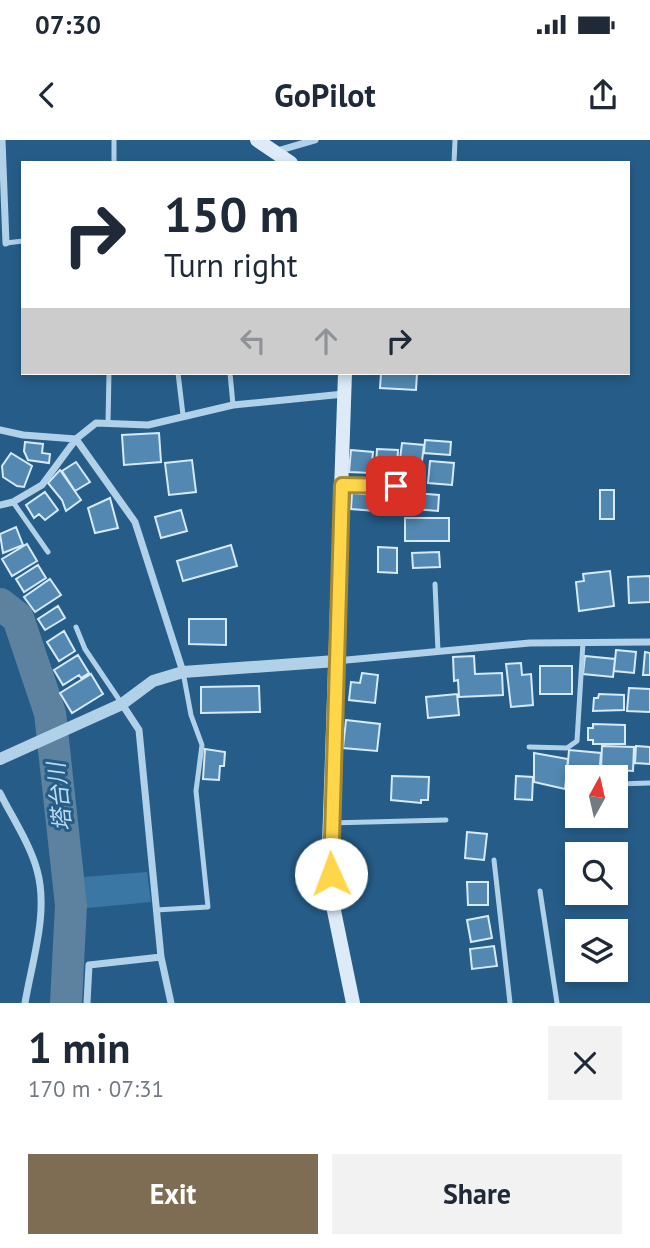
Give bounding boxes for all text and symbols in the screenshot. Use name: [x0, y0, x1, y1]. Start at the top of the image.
text: 07:30: [35, 8, 101, 41]
text: GoPilot: [274, 74, 376, 116]
icon: back: [28, 76, 66, 114]
icon: share: [584, 76, 622, 114]
text: 150 m: [164, 182, 299, 246]
icon: right: [49, 189, 140, 280]
text: Turn right: [164, 244, 298, 286]
icon: left: [234, 322, 272, 360]
icon: ahead: [307, 322, 345, 360]
icon: right: [380, 322, 418, 360]
pin: [366, 456, 426, 516]
icon: arrive: [377, 467, 415, 505]
water label: 塔台川: [41, 758, 77, 833]
north arrow: [565, 765, 628, 828]
map controls: [565, 765, 628, 982]
position arrow: [294, 837, 368, 911]
button: search: [565, 842, 628, 905]
button: layers: [565, 919, 628, 982]
text: 1 min: [28, 1020, 130, 1075]
button: close: [548, 1026, 622, 1100]
text: 170 m · 07:31: [28, 1074, 164, 1103]
button: Exit: [28, 1154, 318, 1234]
button: Share: [332, 1154, 622, 1234]

